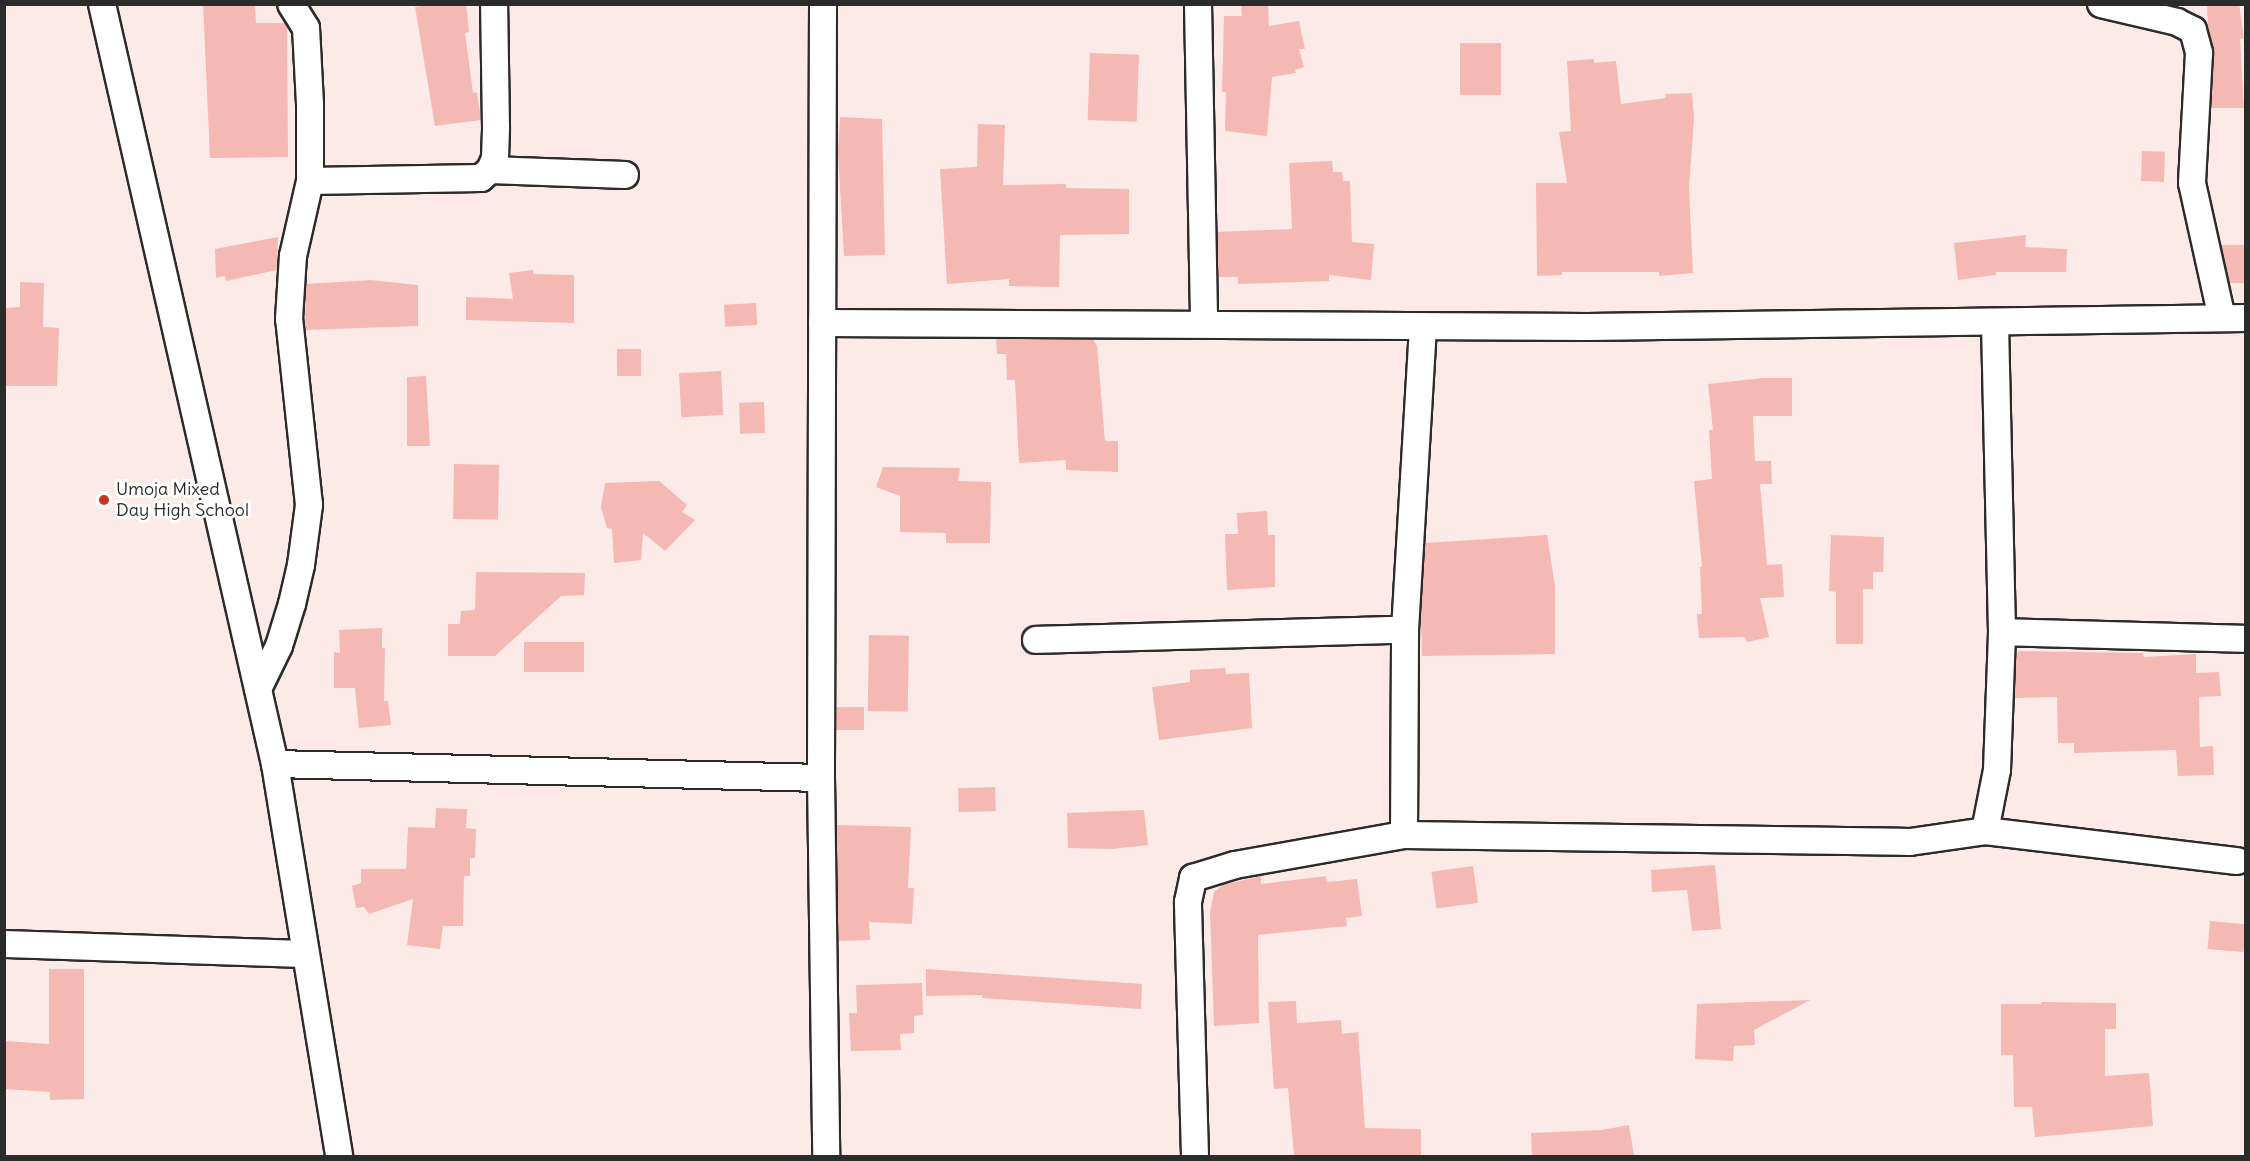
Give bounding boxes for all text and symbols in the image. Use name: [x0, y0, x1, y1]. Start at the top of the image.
place label: Umoja Mixed Day High School: [116, 479, 249, 522]
marker: Umoja Mixed Day High School: [97, 493, 111, 507]

